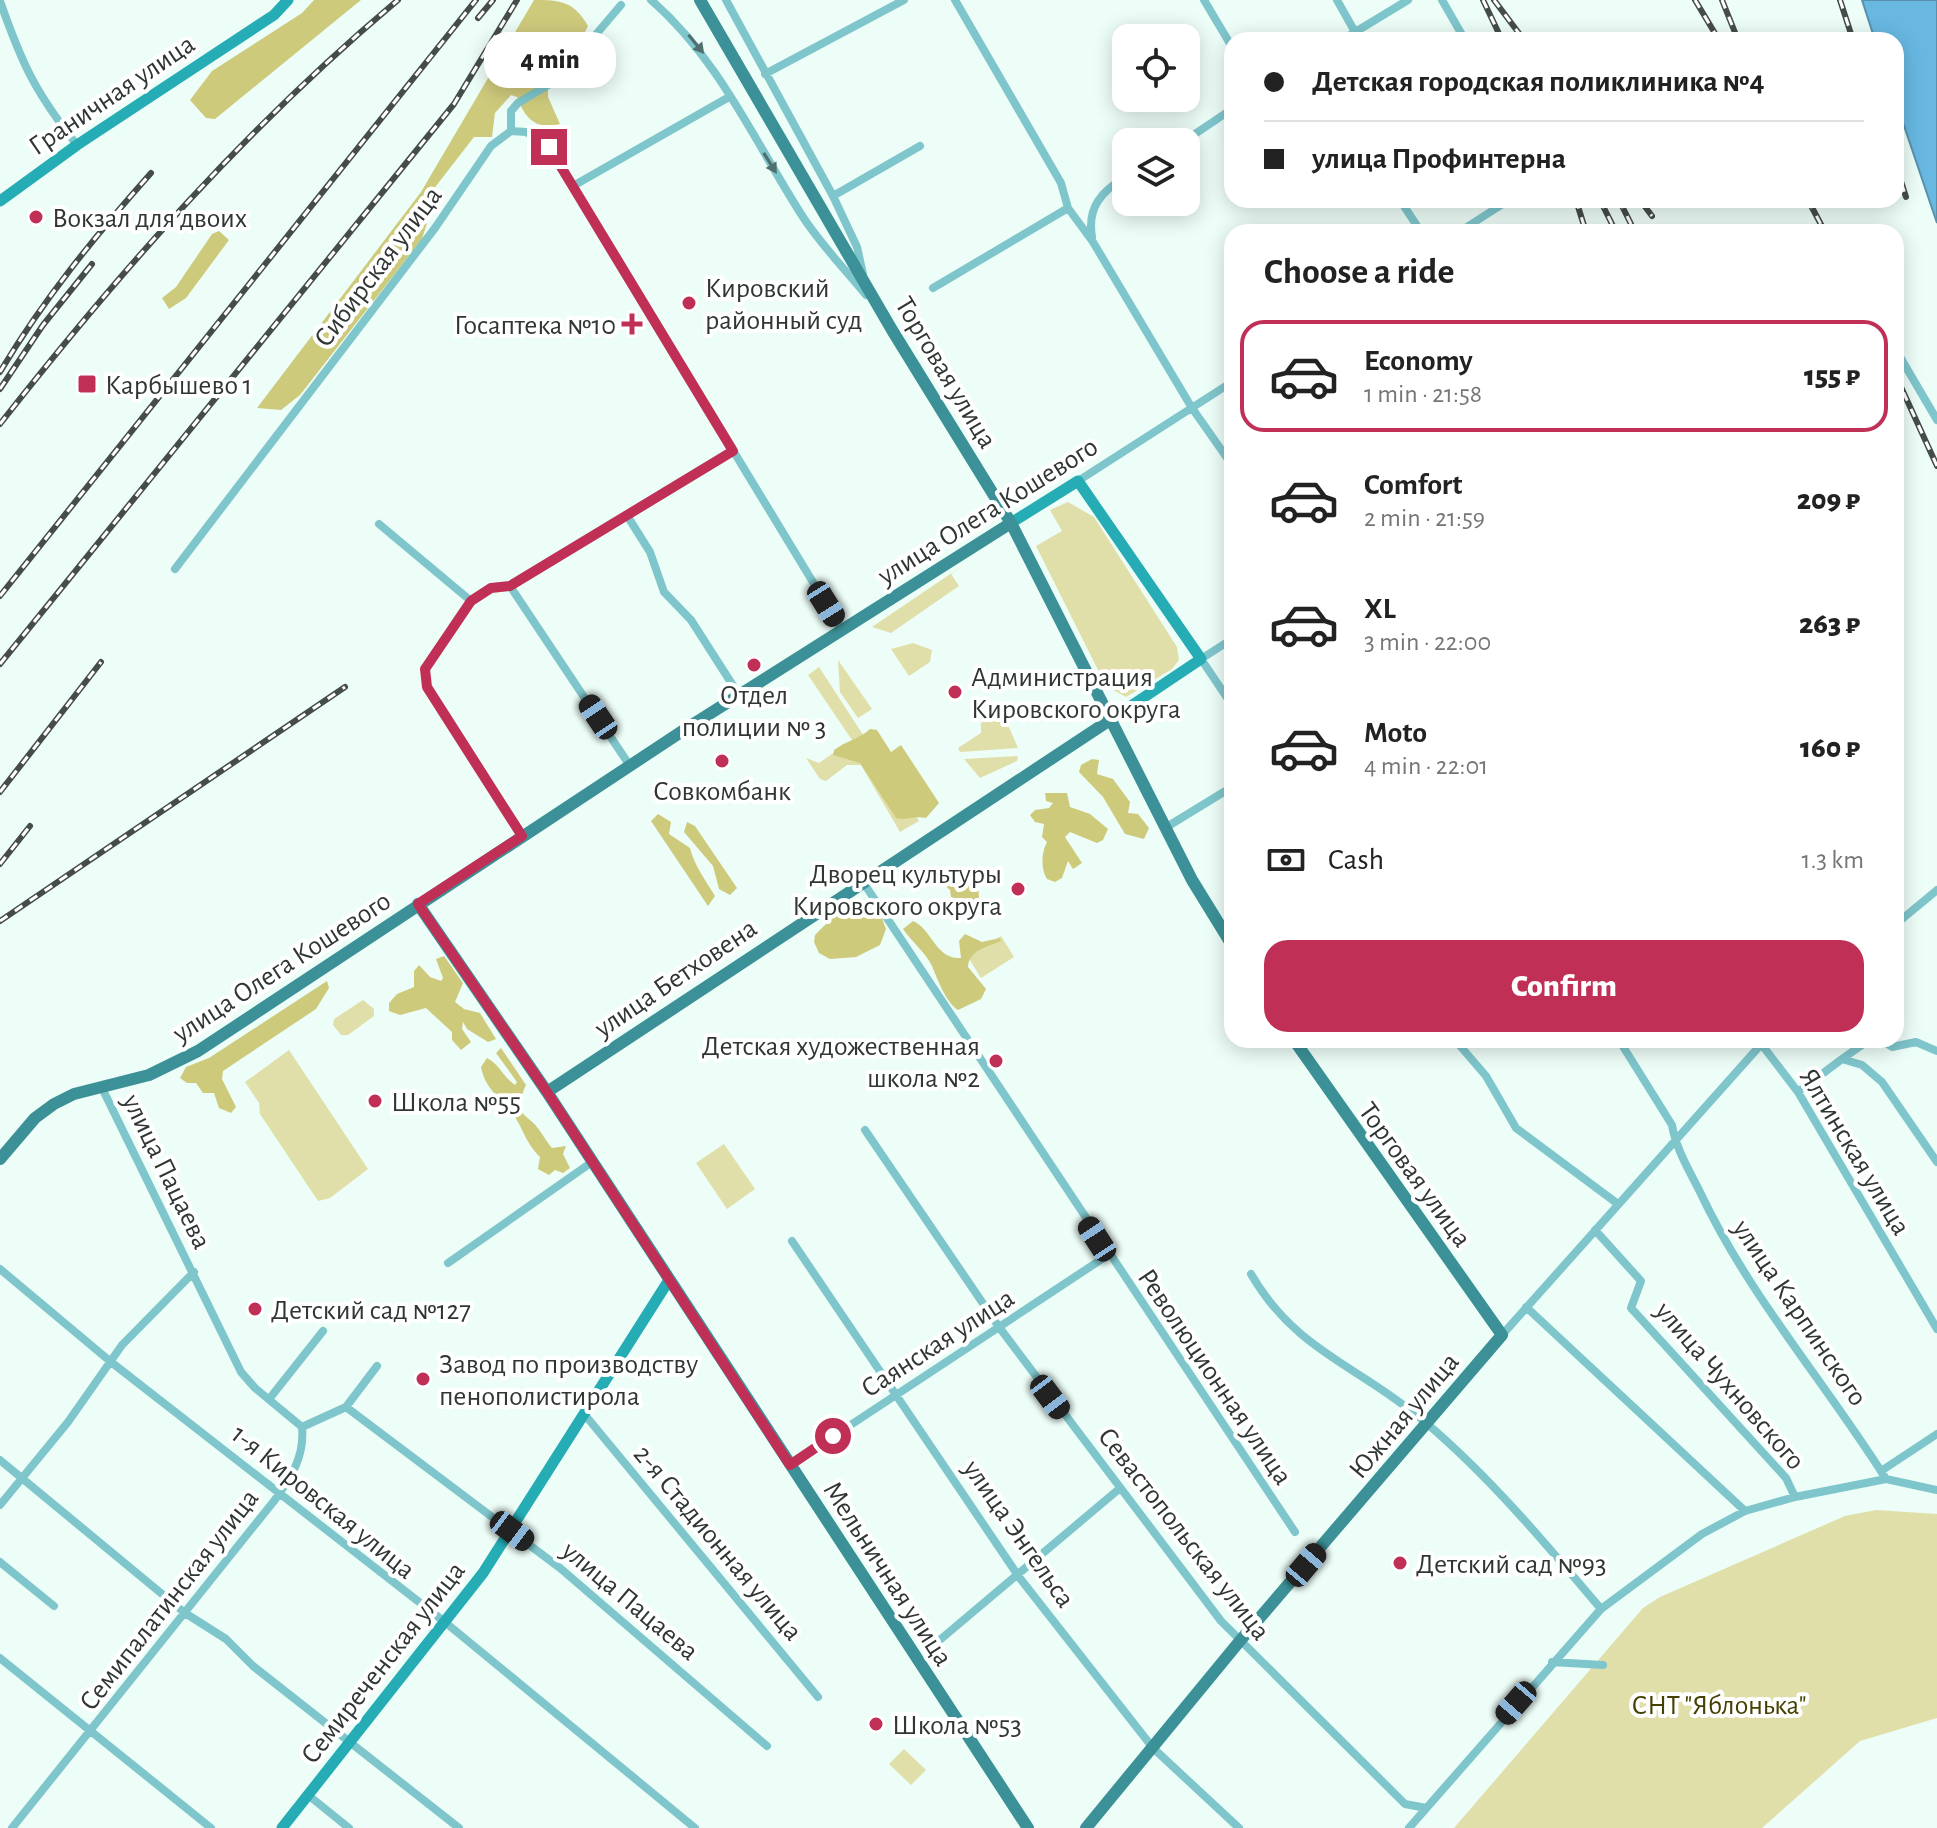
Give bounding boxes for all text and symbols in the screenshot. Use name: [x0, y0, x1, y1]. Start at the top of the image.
map controls: [1112, 24, 1200, 216]
button: locate: [1112, 24, 1200, 112]
street label: Граничная улица: [24, 30, 200, 161]
callout: 4 min: [483, 31, 615, 87]
one-way arrow: [687, 34, 704, 54]
text: 4 min: [520, 47, 580, 73]
text: Детская городская поликлиника №4: [1312, 67, 1765, 97]
button: layers: [1112, 128, 1200, 216]
route end: [531, 129, 567, 165]
text: улица Профинтерна: [1312, 144, 1566, 174]
one-way arrow: [763, 152, 777, 174]
street label: Сибирская улица: [309, 182, 448, 353]
place label: Вокзал для двоих: [52, 205, 247, 233]
marker: Вокзал для двоих: [27, 208, 45, 226]
text: Choose a ride: [1264, 254, 1454, 290]
place label: Кировский районный суд: [705, 275, 863, 335]
street label: Торговая улица: [889, 293, 1001, 454]
marker: Кировский районный суд: [680, 294, 698, 312]
place label: Госаптека №10: [454, 312, 616, 340]
marker: Госаптека №10: [623, 315, 641, 333]
icon: car: [1268, 340, 1340, 412]
text: Economy: [1364, 346, 1473, 376]
text: 155 ₽: [1804, 361, 1860, 391]
place label: Карбышево 1: [105, 372, 252, 400]
marker: Карбышево 1: [76, 373, 98, 395]
text: 1 min · 21:58: [1364, 381, 1482, 407]
street label: улица Олега Кошевого: [872, 433, 1103, 591]
icon: car: [1268, 464, 1340, 536]
text: Comfort: [1364, 470, 1463, 500]
text: 209 ₽: [1797, 485, 1860, 515]
text: 2 min · 21:59: [1364, 505, 1485, 531]
car: [803, 577, 849, 631]
icon: car: [1268, 588, 1340, 660]
text: XL: [1364, 594, 1396, 624]
text: 263 ₽: [1799, 609, 1860, 639]
text: 3 min · 22:00: [1364, 629, 1491, 655]
marker: Отдел полиции № 3: [745, 656, 763, 674]
place label: Администрация Кировского округа: [971, 664, 1181, 724]
place label: Отдел полиции № 3: [682, 682, 826, 742]
marker: Администрация Кировского округа: [946, 683, 964, 701]
car: [575, 690, 621, 744]
icon: car: [1268, 712, 1340, 784]
text: Moto: [1364, 718, 1427, 748]
text: 160 ₽: [1800, 733, 1860, 763]
marker: Совкомбанк: [713, 752, 731, 770]
text: 4 min · 22:01: [1364, 753, 1488, 779]
place label: Совкомбанк: [653, 778, 791, 806]
icon: cash: [1264, 838, 1308, 882]
text: Cash: [1328, 845, 1384, 875]
text: 1.3 km: [1801, 847, 1864, 873]
place label: Дворец культуры Кировского округа: [792, 861, 1002, 921]
marker: Дворец культуры Кировского округа: [1009, 880, 1027, 898]
street label: улица Олега Кошевого: [167, 887, 396, 1049]
street label: улица Бетховена: [589, 914, 762, 1044]
button: Confirm: [1264, 940, 1864, 1032]
place label: Детская художественная школа №2: [702, 1033, 980, 1093]
marker: Детская художественная школа №2: [987, 1052, 1005, 1070]
street label: Ялтинская улица: [1794, 1064, 1915, 1240]
street label: улица Пацаева: [116, 1089, 216, 1254]
place label: Школа №55: [391, 1089, 521, 1117]
marker: Школа №55: [366, 1092, 384, 1110]
street label: Торговая улица: [1353, 1098, 1476, 1253]
car: [1074, 1212, 1120, 1266]
street label: улица Карпинского: [1726, 1214, 1872, 1411]
street label: Революционная улица: [1132, 1264, 1297, 1490]
street label: Саянская улица: [857, 1284, 1020, 1403]
street label: улица Чухновского: [1649, 1296, 1810, 1475]
place label: Детский сад №127: [271, 1297, 471, 1325]
marker: Детский сад №127: [246, 1300, 264, 1318]
street label: Южная улица: [1344, 1348, 1465, 1484]
place label: Завод по производству пенополистирола: [439, 1351, 698, 1411]
marker: Завод по производству пенополистирола: [414, 1370, 432, 1388]
car: [1026, 1371, 1074, 1423]
route start: [815, 1418, 851, 1454]
street label: 1-я Кировская улица: [226, 1420, 420, 1585]
street label: Севастопольская улица: [1092, 1423, 1275, 1646]
street label: 2-я Стадионная улица: [628, 1440, 807, 1646]
street label: улица Энгельса: [957, 1455, 1079, 1613]
street label: Мельничная улица: [817, 1477, 957, 1672]
street label: Семипалатинская улица: [75, 1484, 265, 1716]
car: [486, 1507, 538, 1555]
street label: улица Пацаева: [555, 1536, 703, 1666]
car: [1281, 1539, 1331, 1591]
place label: Детский сад №93: [1416, 1551, 1607, 1579]
marker: Детский сад №93: [1391, 1554, 1409, 1572]
street label: Семиреченская улица: [296, 1557, 471, 1770]
car: [1491, 1677, 1541, 1729]
park label: СНТ "Яблонька": [1631, 1692, 1807, 1720]
place label: Школа №53: [892, 1712, 1022, 1740]
marker: Школа №53: [867, 1715, 885, 1733]

